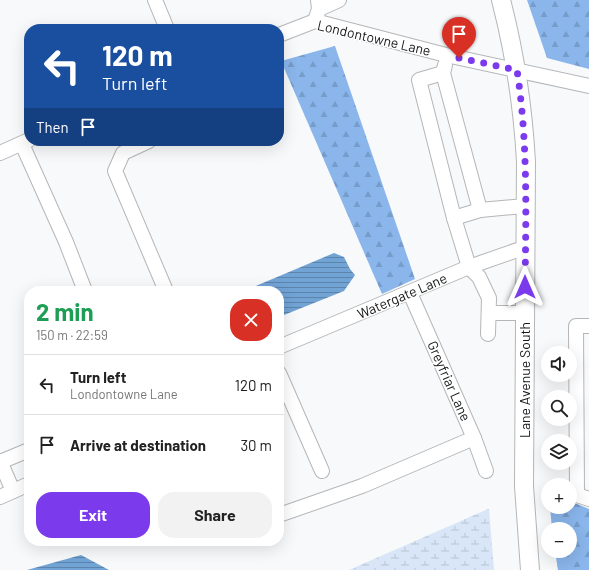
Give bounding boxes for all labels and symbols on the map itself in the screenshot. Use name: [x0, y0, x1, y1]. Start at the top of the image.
street label: Londontowne Lane: [316, 16, 432, 59]
pin: [442, 17, 476, 58]
position arrow: [504, 266, 546, 308]
street label: Watergate Lane: [354, 269, 449, 322]
street label: Lane Avenue South: [516, 322, 533, 438]
street label: Greyfriar Lane: [424, 338, 475, 424]

